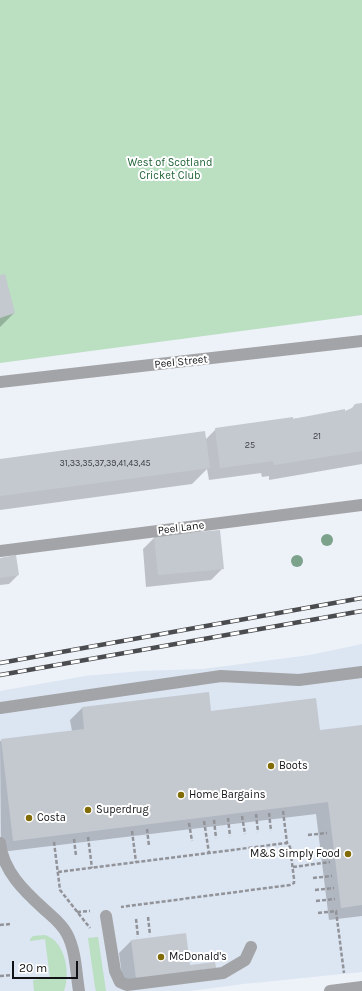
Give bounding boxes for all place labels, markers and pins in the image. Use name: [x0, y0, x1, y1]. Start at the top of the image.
place label: Boots: [279, 759, 308, 773]
marker: Boots: [266, 761, 276, 771]
place label: Home Bargains: [189, 788, 266, 802]
marker: Home Bargains: [176, 790, 186, 800]
place label: Superdrug: [96, 803, 149, 817]
marker: Superdrug: [83, 805, 93, 815]
place label: Costa: [37, 811, 66, 825]
marker: Costa: [24, 813, 34, 823]
place label: M&S Simply Food: [250, 847, 340, 861]
marker: M&S Simply Food: [343, 849, 353, 859]
place label: McDonald's: [169, 950, 227, 964]
marker: McDonald's: [156, 952, 166, 962]

